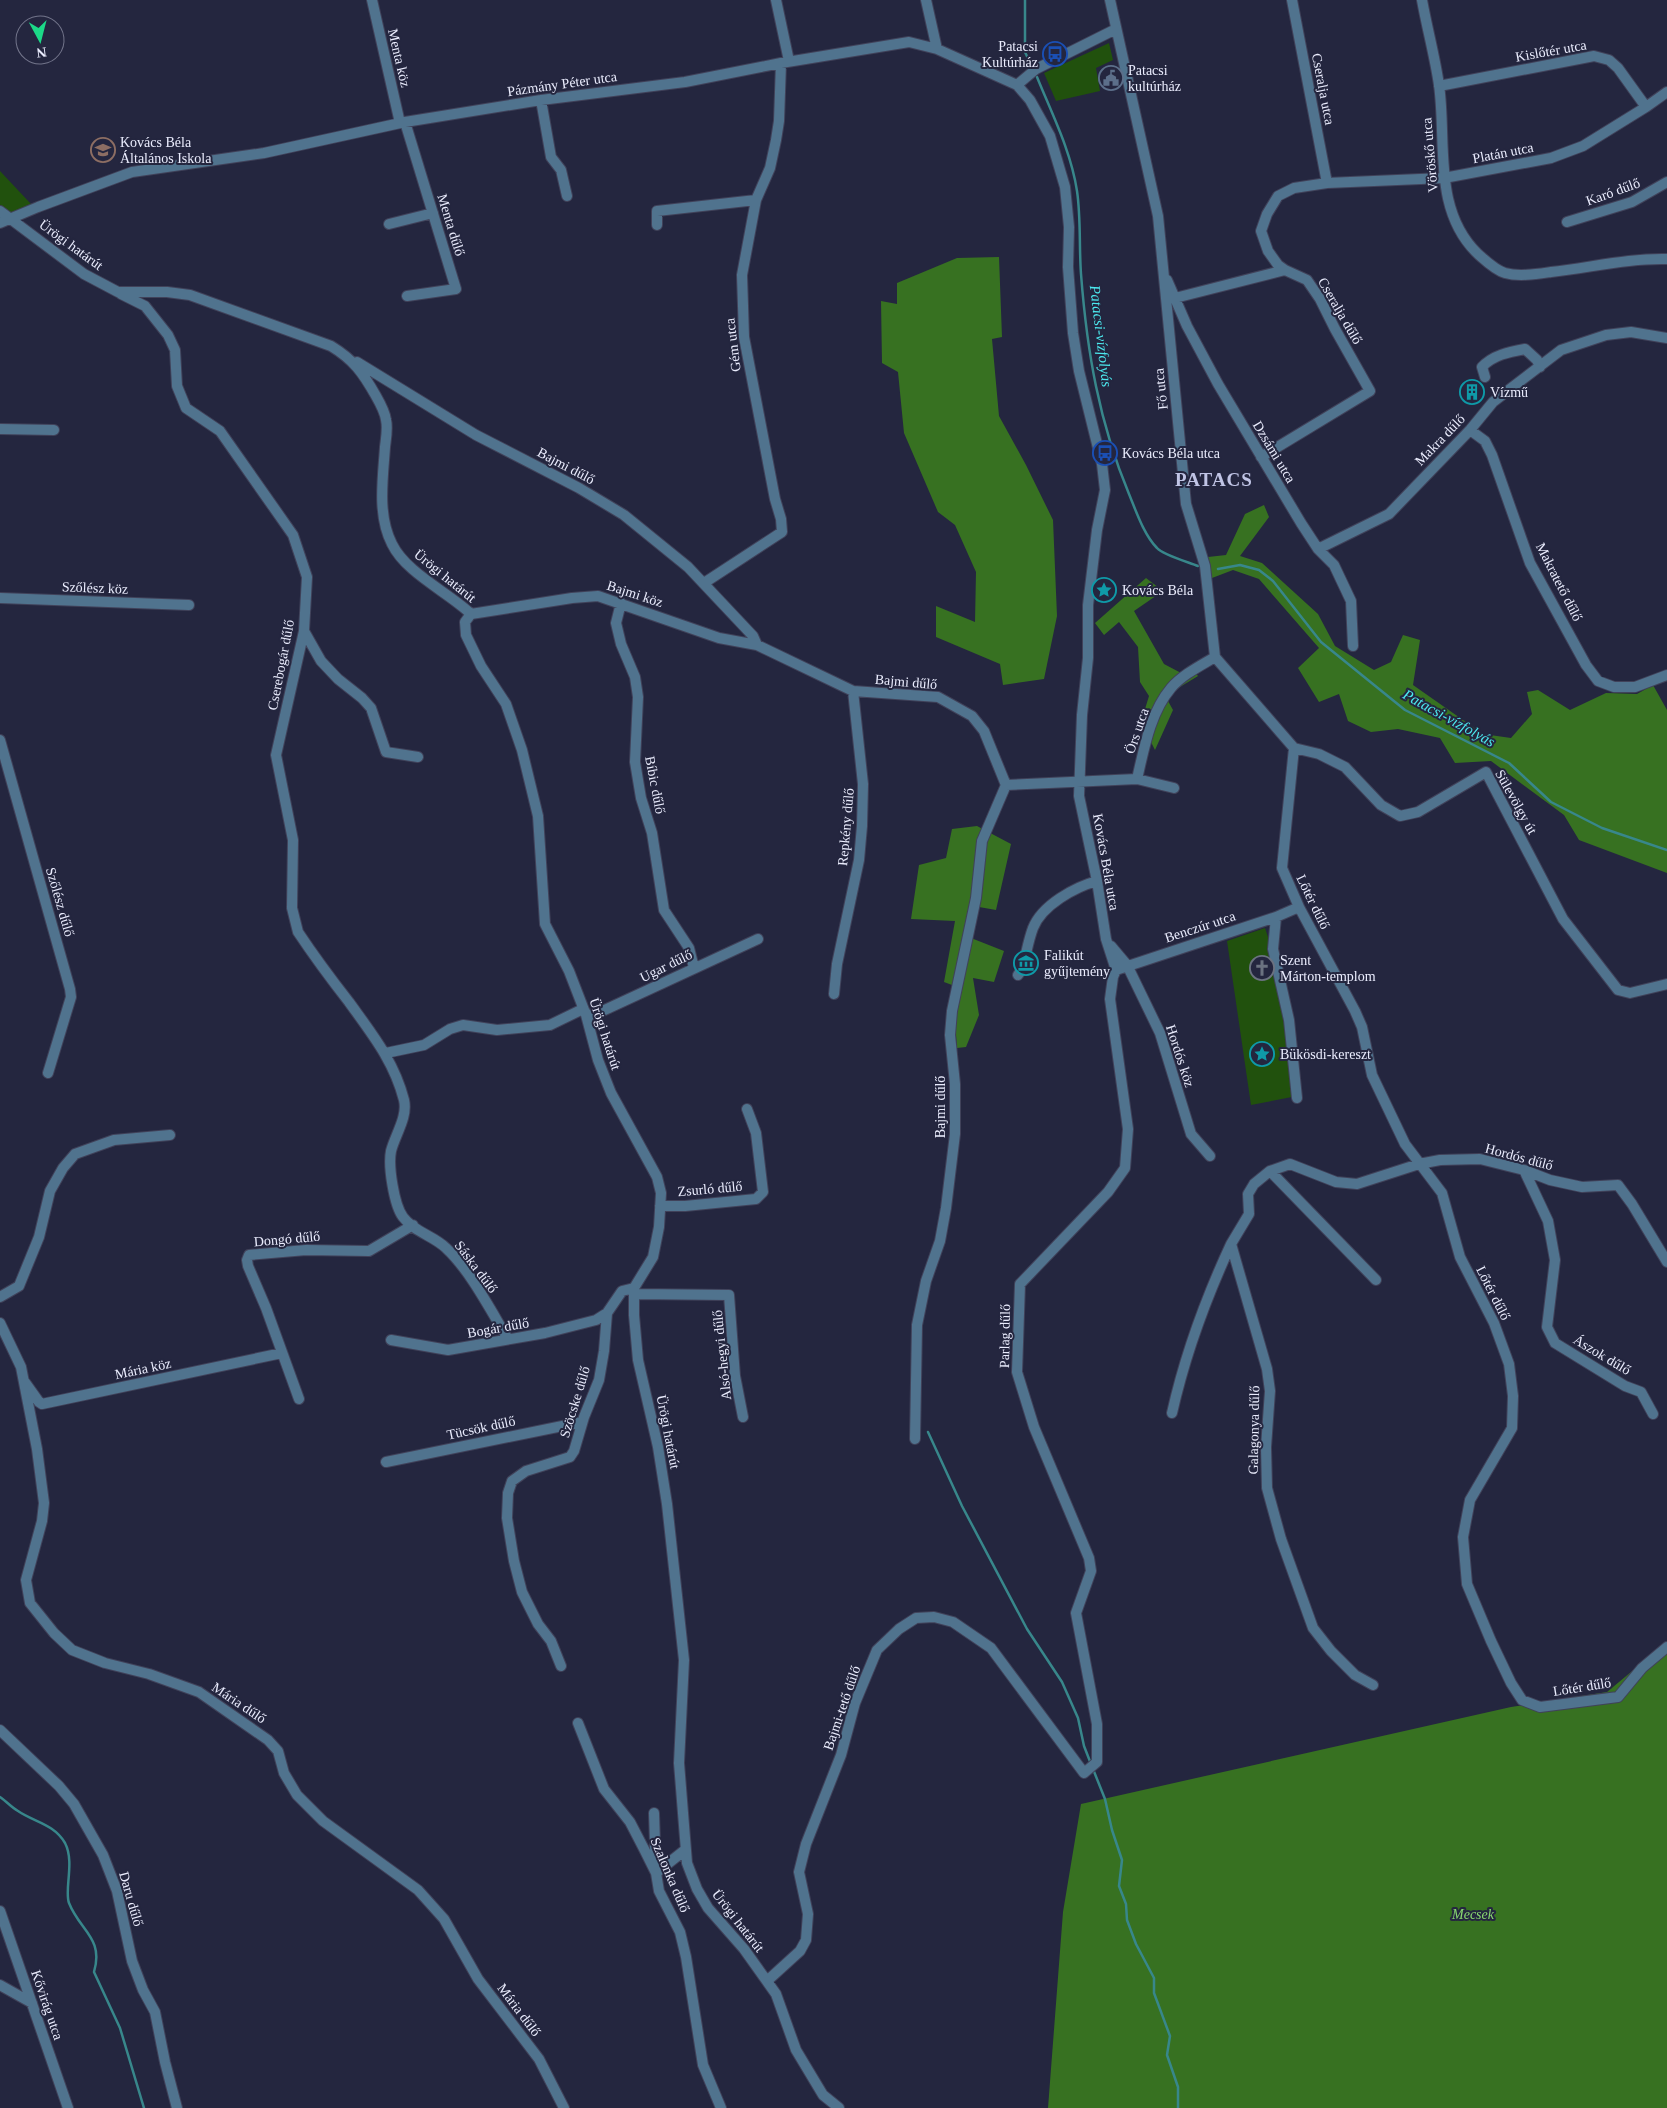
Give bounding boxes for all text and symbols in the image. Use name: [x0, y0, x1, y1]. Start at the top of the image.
north arrow: [15, 15, 65, 65]
street label: Menta köz: [385, 27, 413, 89]
street label: Kislőtér utca: [1514, 37, 1588, 65]
place label: Patacsi Kultúrház: [982, 39, 1038, 70]
bus stop icon: Patacsi Kultúrház: [1042, 41, 1068, 67]
text: N: [36, 44, 47, 60]
street label: Cseralja utca: [1309, 52, 1337, 127]
place label: Patacsi kultúrház: [1128, 63, 1181, 94]
public building icon: Patacsi kultúrház: [1098, 65, 1124, 91]
street label: Pázmány Péter utca: [506, 69, 618, 99]
street label: Vöröskő utca: [1419, 116, 1441, 193]
place label: Kovács Béla Általános Iskola: [120, 135, 212, 166]
school or university icon: Kovács Béla Általános Iskola: [90, 137, 116, 163]
street label: Platán utca: [1471, 140, 1536, 166]
street label: Karó dűlő: [1584, 175, 1642, 209]
street label: Menta dűlő: [434, 192, 468, 258]
street label: Ürögi határút: [36, 216, 106, 273]
street label: Cseralja dűlő: [1315, 275, 1365, 347]
water label: Patacsi-vízfolyás: [1087, 283, 1115, 388]
street label: Gém utca: [722, 316, 744, 373]
street label: Fő utca: [1151, 367, 1171, 410]
building icon: Vízmű: [1459, 379, 1485, 405]
place label: Vízmű: [1490, 385, 1528, 400]
street label: Makra dűlő: [1412, 411, 1468, 469]
street label: Dzsámi utca: [1250, 418, 1299, 486]
bus stop icon: Kovács Béla utca: [1092, 440, 1118, 466]
street label: Bajmi dűlő: [535, 445, 597, 487]
place label: Kovács Béla utca: [1122, 446, 1221, 461]
district label: PATACS: [1175, 469, 1253, 490]
street label: Makratető dűlő: [1533, 540, 1585, 624]
street label: Ürögi határút: [411, 546, 480, 606]
place icon: Kovács Béla: [1091, 577, 1117, 603]
street label: Bajmi köz: [605, 578, 665, 610]
street label: Szőlész köz: [62, 579, 128, 597]
place label: Kovács Béla: [1122, 583, 1194, 598]
street label: Cserebogár dűlő: [265, 618, 297, 712]
street label: Bajmi dűlő: [874, 672, 938, 692]
water label: Patacsi-vízfolyás: [1399, 686, 1498, 750]
street label: Örs utca: [1121, 705, 1152, 756]
street label: Bíbic dűlő: [642, 755, 668, 815]
street label: Sülevölgy út: [1492, 767, 1540, 837]
street label: Repkény dűlő: [835, 787, 857, 867]
street label: Kovács Béla utca: [1090, 812, 1122, 912]
street label: Szőlész dűlő: [43, 866, 77, 938]
street label: Lőtér dűlő: [1293, 872, 1333, 932]
street label: Benczúr utca: [1163, 908, 1238, 945]
street label: Ugar dűlő: [637, 947, 695, 985]
place label: Falikút gyűjtemény: [1044, 948, 1110, 979]
museum icon: Falikút gyűjtemény: [1013, 950, 1039, 976]
place label: Szent Márton-templom: [1280, 953, 1376, 984]
church icon: Szent Márton-templom: [1249, 955, 1275, 981]
street label: Ürögi határút: [586, 996, 625, 1072]
street label: Hordós köz: [1163, 1023, 1197, 1089]
place icon: Bükösdi-kereszt: [1249, 1041, 1275, 1067]
place label: Bükösdi-kereszt: [1280, 1047, 1371, 1062]
street label: Bajmi dűlő: [933, 1076, 948, 1138]
street label: Hordós dűlő: [1483, 1141, 1555, 1173]
street label: Zsurló dűlő: [677, 1179, 743, 1199]
street label: Dongó dűlő: [253, 1229, 321, 1249]
street label: Sáska dűlő: [452, 1238, 500, 1296]
street label: Lőtér dűlő: [1473, 1263, 1513, 1323]
street label: Parlag dűlő: [997, 1304, 1013, 1368]
street label: Alsó-hegyi dűlő: [710, 1309, 734, 1401]
street label: Bogár dűlő: [466, 1315, 530, 1341]
street label: Ászok dűlő: [1571, 1331, 1634, 1378]
street label: Mária köz: [113, 1356, 173, 1382]
street label: Szöcske dűlő: [557, 1364, 593, 1440]
street label: Galagonya dűlő: [1246, 1385, 1262, 1475]
street label: Ürögi határút: [653, 1394, 684, 1470]
street label: Tücsök dűlő: [445, 1413, 517, 1443]
street label: Bajmi-tető dűlő: [821, 1664, 863, 1752]
street label: Lőtér dűlő: [1552, 1675, 1612, 1699]
street label: Mária dűlő: [209, 1679, 269, 1727]
street label: Szalonka dűlő: [648, 1835, 692, 1915]
street label: Daru dűlő: [116, 1870, 146, 1928]
street label: Ürögi határút: [709, 1886, 768, 1955]
park label: Mecsek: [1451, 1907, 1495, 1922]
street label: Kővirág utca: [28, 1968, 66, 2043]
street label: Mária dűlő: [494, 1981, 544, 2039]

